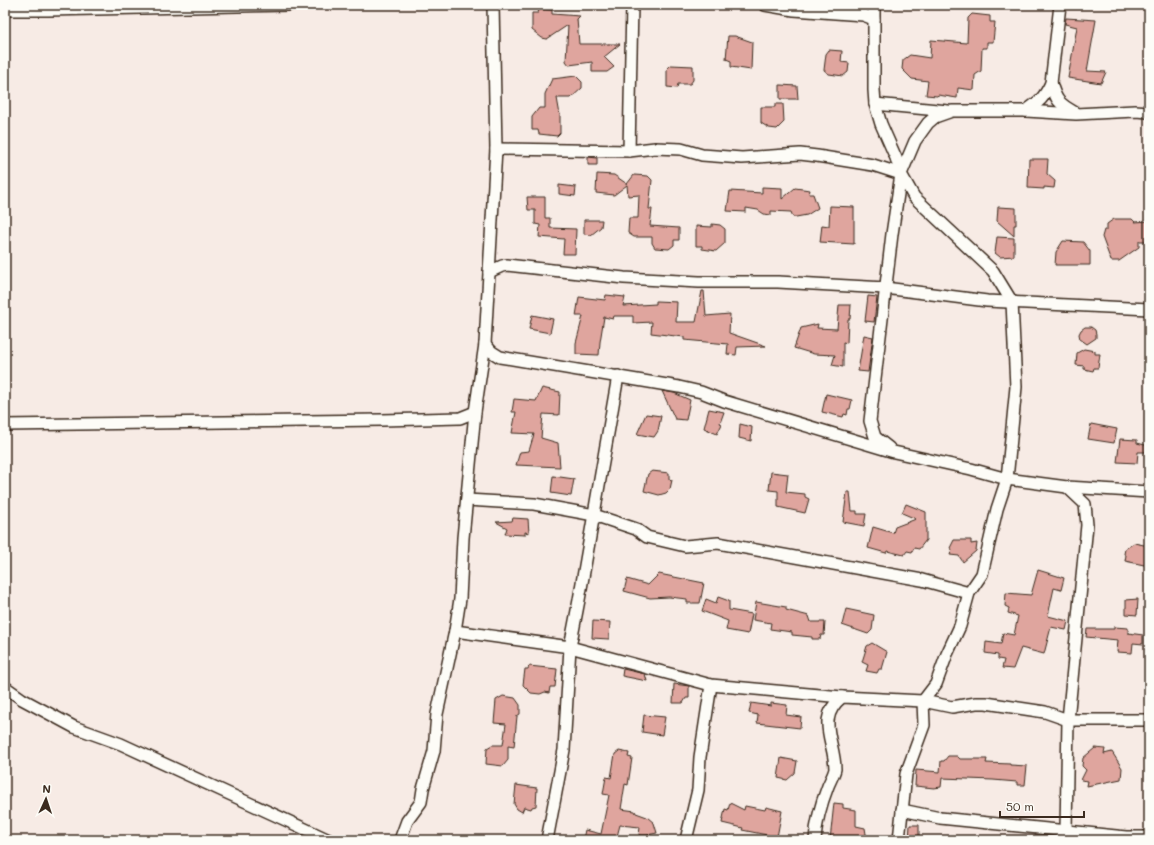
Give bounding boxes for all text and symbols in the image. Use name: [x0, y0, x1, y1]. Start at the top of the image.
north arrow: [26, 779, 66, 819]
text: N: [42, 781, 51, 796]
scale bar: [1000, 793, 1084, 819]
text: 50 m: [1006, 798, 1034, 814]

